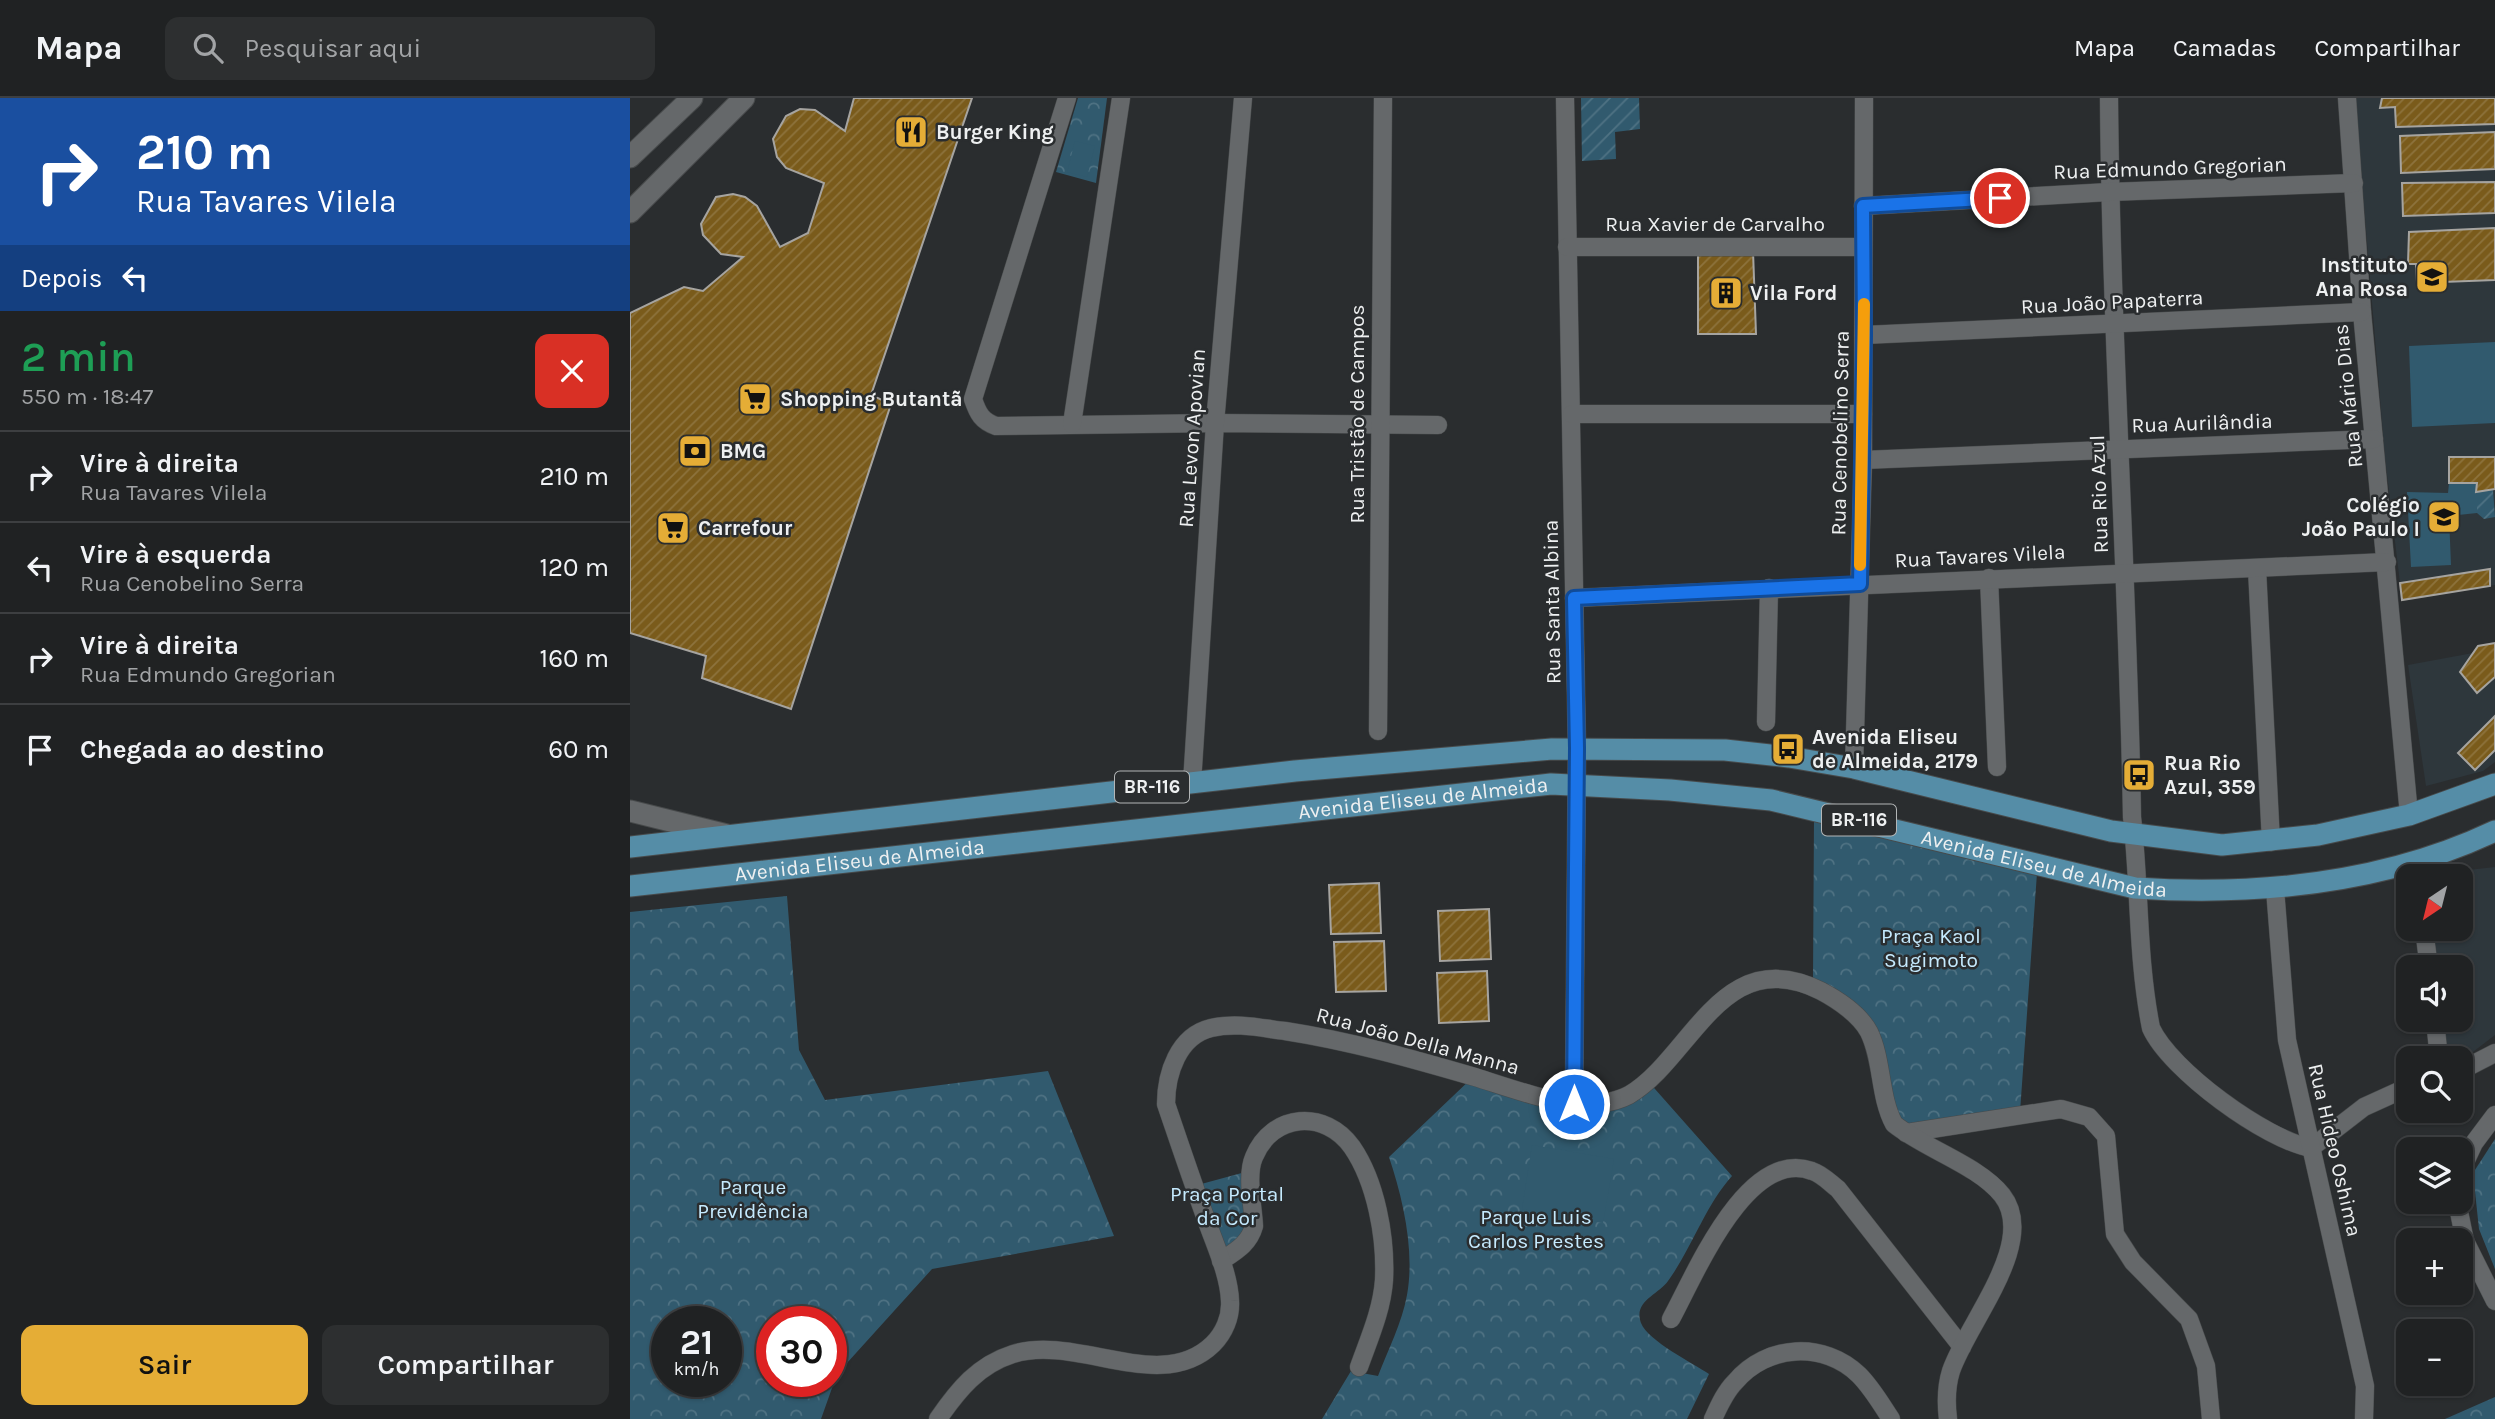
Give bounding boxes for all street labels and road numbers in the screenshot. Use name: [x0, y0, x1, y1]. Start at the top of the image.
street label: Rua Edmundo Gregorian: [2053, 152, 2287, 184]
street label: Rua Xavier de Carvalho: [1605, 212, 1825, 236]
street label: Rua João Papaterra: [2020, 285, 2204, 319]
street label: Rua Tristão de Campos: [1345, 305, 1369, 524]
street label: Rua Mário Dias: [2329, 323, 2367, 469]
street label: Rua Cenobelino Serra: [1826, 330, 1854, 536]
street label: Rua Levon Apovian: [1174, 348, 1210, 528]
street label: Rua Aurilândia: [2131, 409, 2273, 437]
street label: Rua Rio Azul: [2085, 434, 2113, 554]
street label: Rua Santa Albina: [1539, 520, 1565, 684]
street label: Rua Tavares Vilela: [1894, 540, 2066, 572]
road number: BR-116: [1115, 772, 1189, 802]
street label: Avenida Eliseu de Almeida: [1297, 772, 1549, 824]
road number: BR-116: [1822, 804, 1896, 835]
street label: Avenida Eliseu de Almeida: [1919, 825, 2167, 902]
street label: Avenida Eliseu de Almeida: [733, 835, 986, 886]
street label: Rua João Della Manna: [1314, 1002, 1522, 1080]
street label: Rua Hideo Oshima: [2303, 1061, 2367, 1239]

